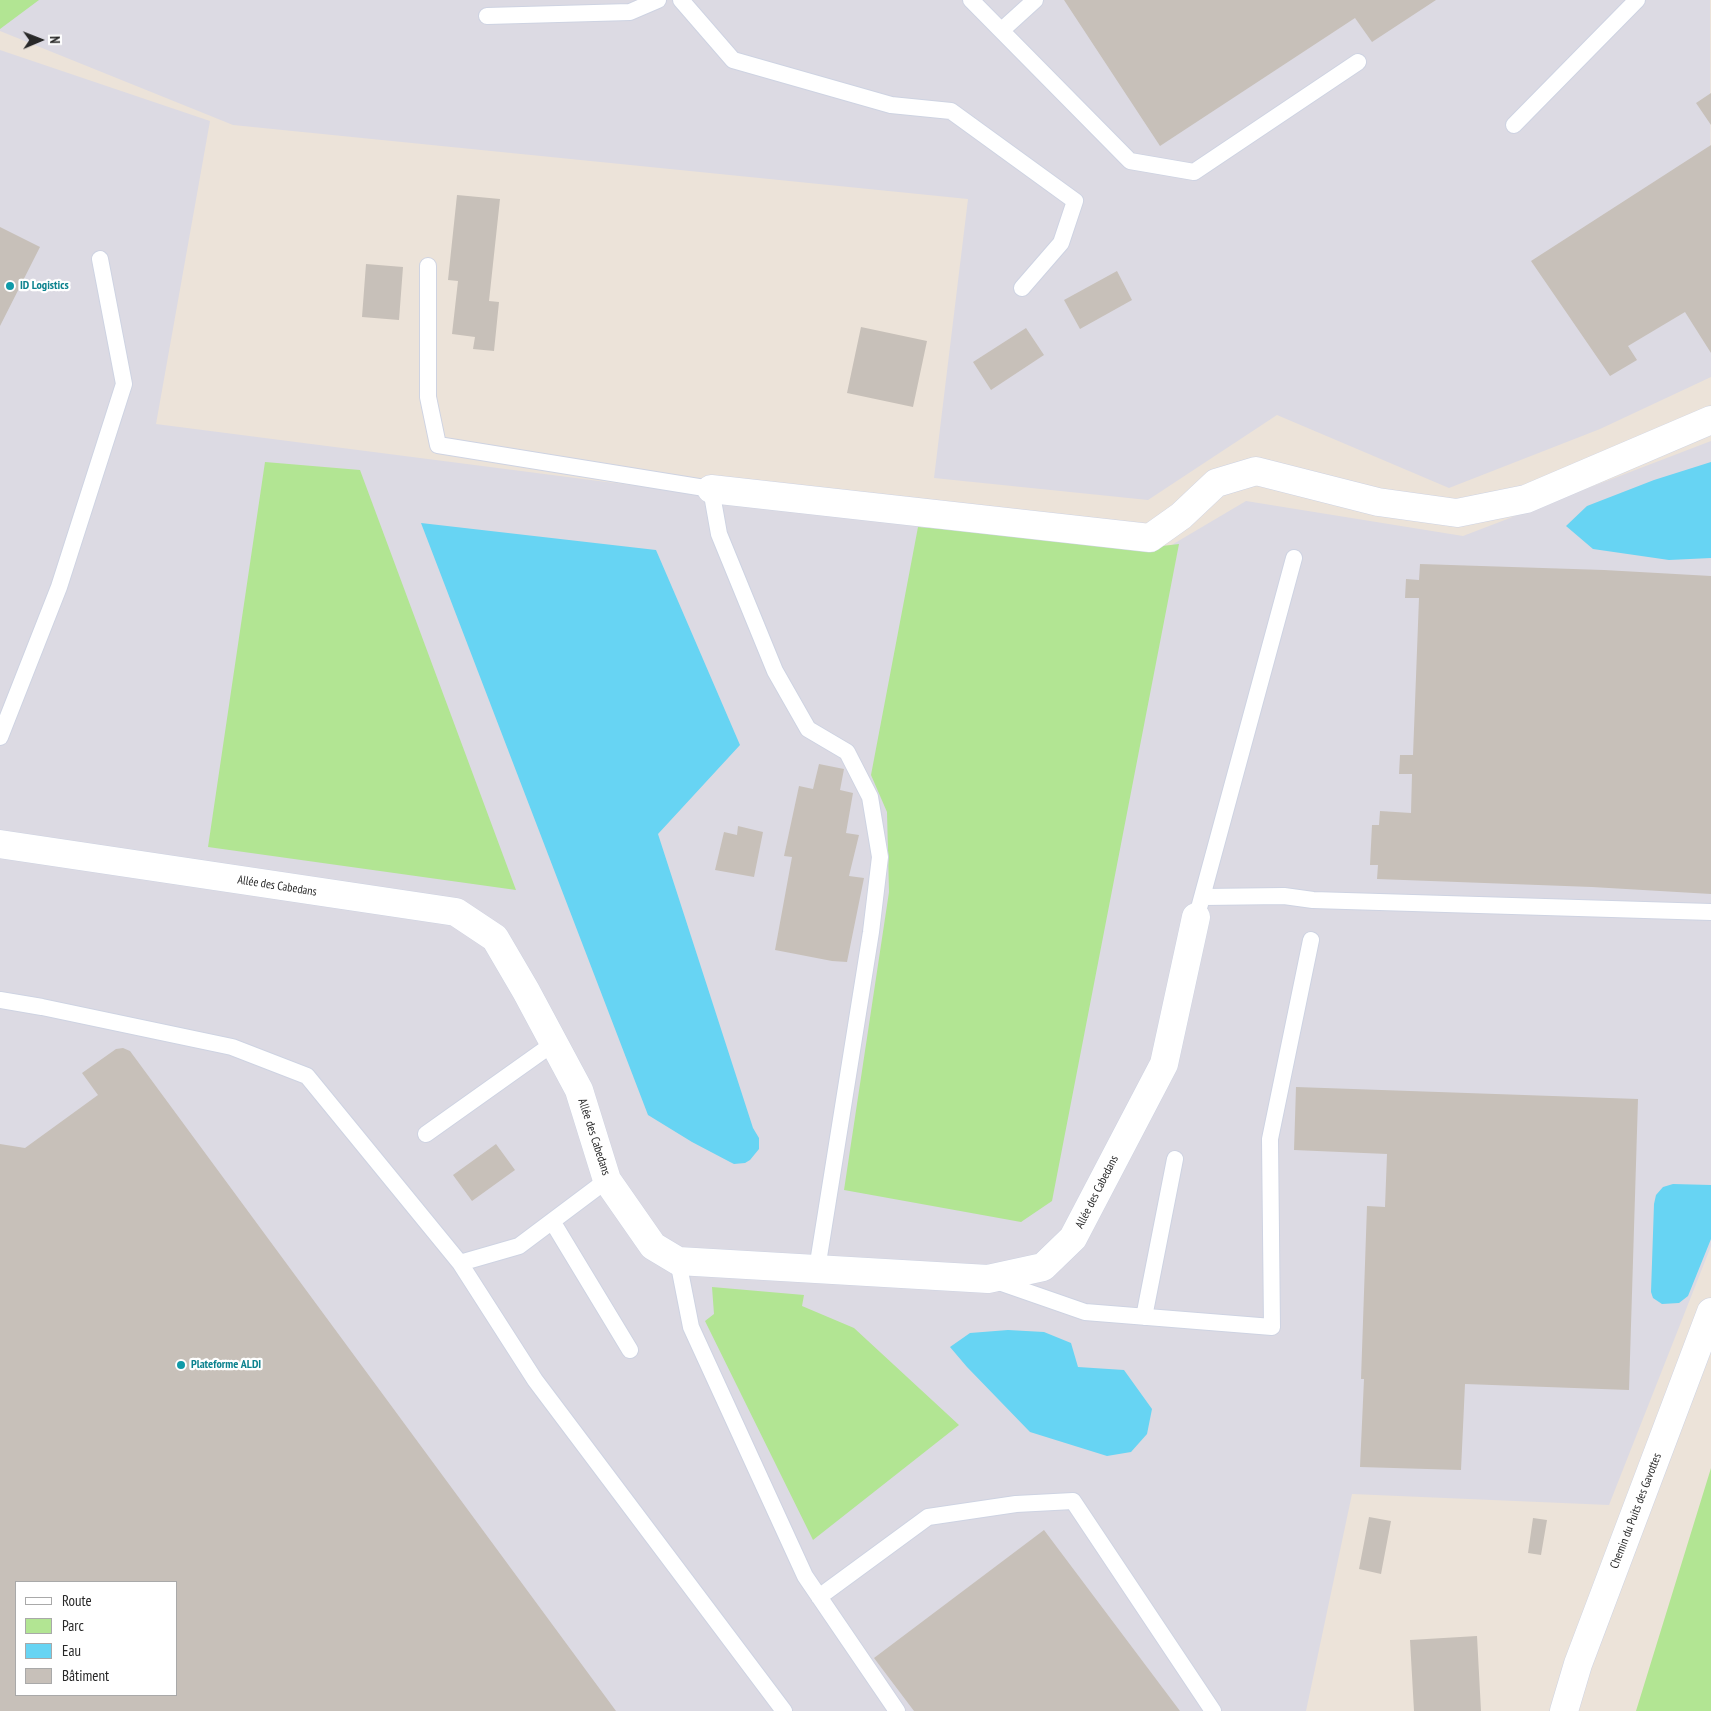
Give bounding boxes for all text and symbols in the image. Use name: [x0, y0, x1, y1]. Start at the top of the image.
north arrow: [15, 15, 65, 65]
text: N: [46, 36, 64, 44]
place label: ID Logistics: [20, 279, 69, 293]
marker: ID Logistics: [4, 280, 16, 292]
street label: Allée des Cabedans: [236, 873, 318, 899]
street label: Allée des Cabedans: [575, 1097, 613, 1177]
street label: Allée des Cabedans: [1072, 1153, 1122, 1231]
place label: Plateforme ALDI: [191, 1358, 261, 1372]
marker: Plateforme ALDI: [175, 1359, 187, 1371]
street label: Chemin du Puits des Gavottes: [1607, 1451, 1665, 1571]
legend: [15, 1581, 178, 1696]
text: Route: [62, 1591, 92, 1610]
text: Parc: [62, 1616, 84, 1635]
text: Eau: [62, 1641, 81, 1660]
text: Bâtiment: [62, 1666, 109, 1685]

